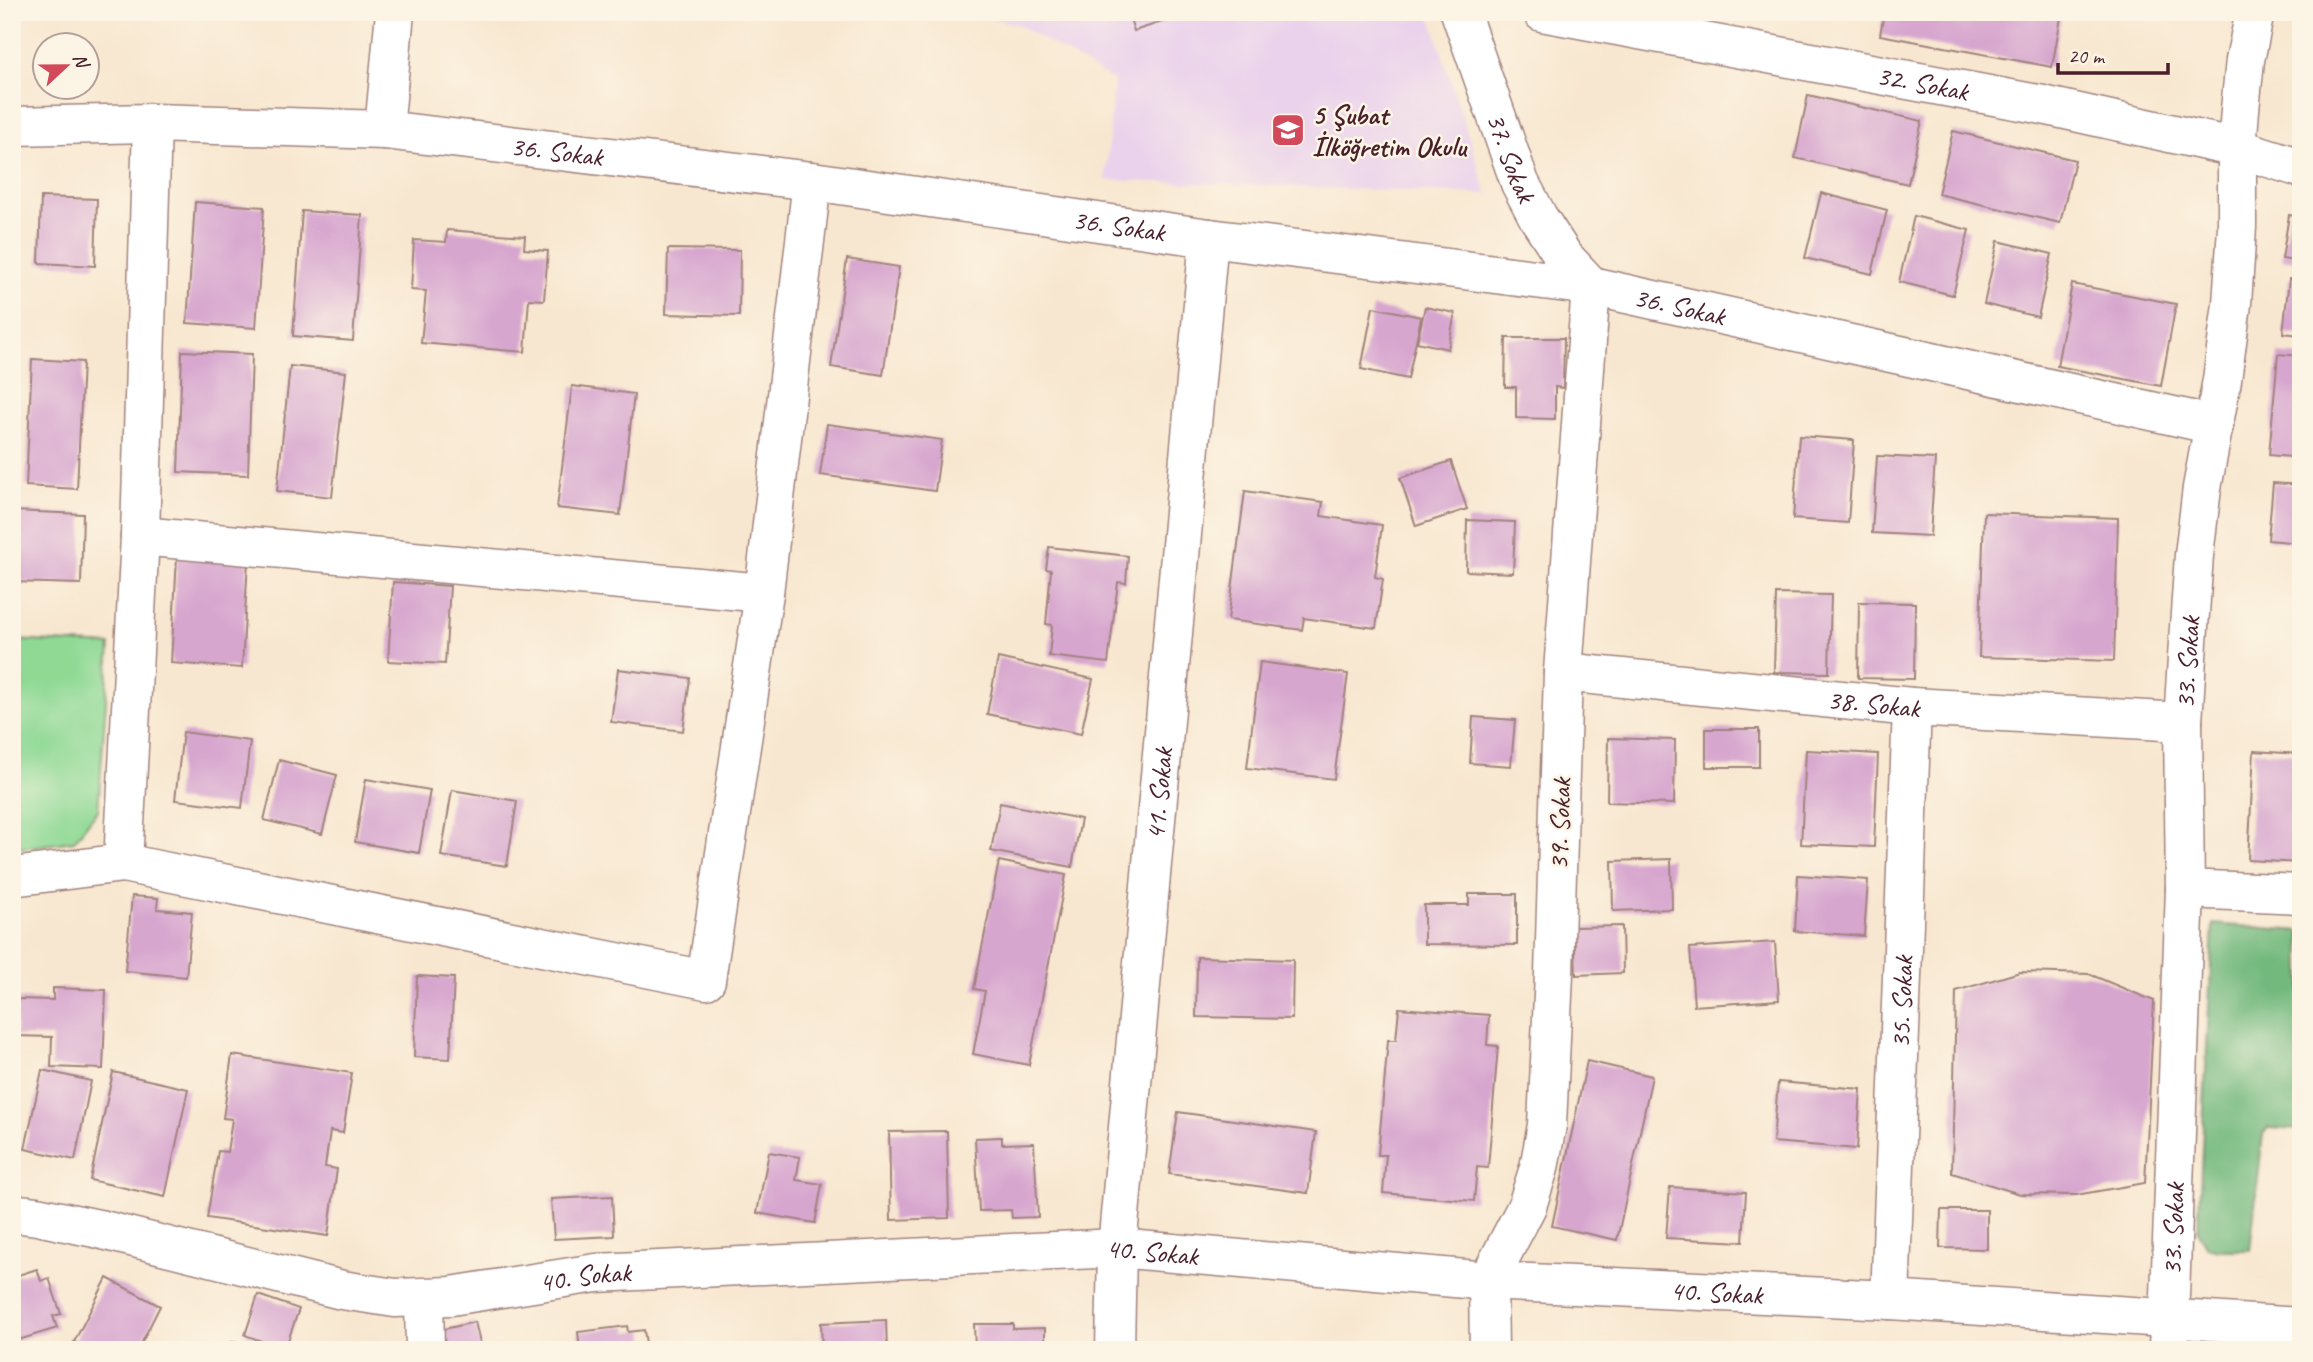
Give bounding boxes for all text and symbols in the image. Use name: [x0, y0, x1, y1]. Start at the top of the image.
north arrow: [32, 32, 102, 102]
scale bar: [2058, 32, 2168, 76]
text: 20 m: [2068, 43, 2106, 69]
text: N: [68, 50, 95, 73]
street label: 32. Sokak: [1874, 57, 1973, 109]
place label: 5 Şubat İlköğretim Okulu: [1312, 97, 1469, 164]
street label: 37. Sokak: [1479, 108, 1545, 210]
school or university icon: 5 Şubat İlköğretim Okulu: [1269, 111, 1307, 149]
street label: 36. Sokak: [509, 128, 606, 174]
street label: 36. Sokak: [1070, 202, 1169, 250]
street label: 36. Sokak: [1631, 279, 1730, 334]
street label: 33. Sokak: [2167, 613, 2208, 710]
street label: 38. Sokak: [1826, 682, 1922, 725]
street label: 41. Sokak: [1137, 745, 1181, 842]
street label: 39. Sokak: [1540, 775, 1579, 871]
street label: 35. Sokak: [1882, 954, 1921, 1049]
street label: 33. Sokak: [2154, 1180, 2192, 1276]
street label: 40. Sokak: [1105, 1231, 1201, 1273]
street label: 40. Sokak: [536, 1254, 633, 1300]
street label: 40. Sokak: [1669, 1273, 1765, 1312]

